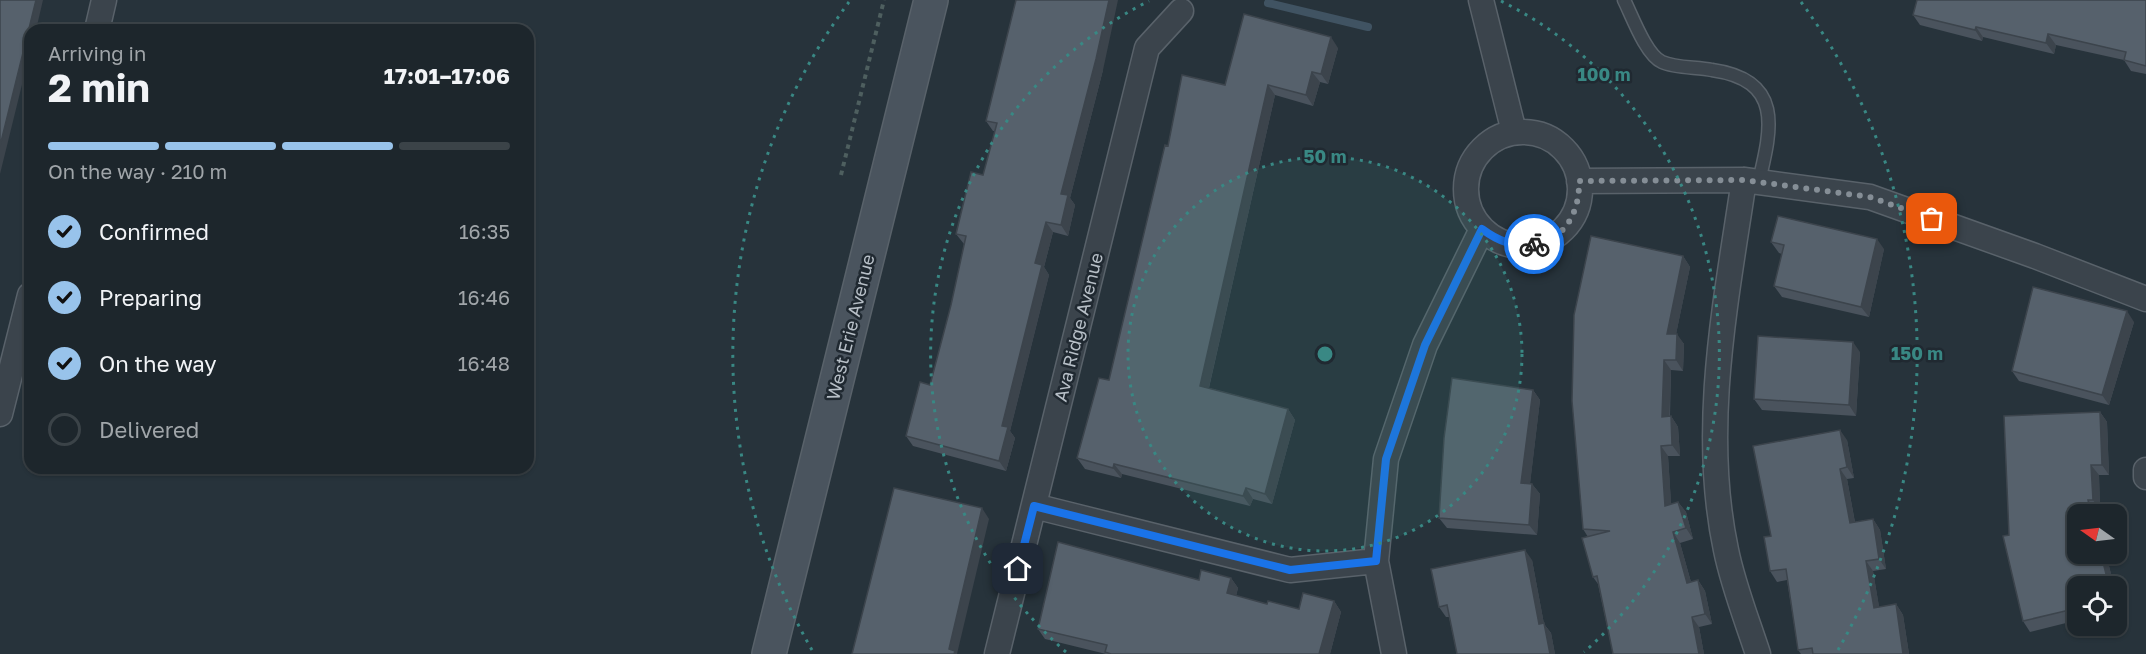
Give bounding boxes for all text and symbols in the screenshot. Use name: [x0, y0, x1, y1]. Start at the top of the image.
text: Arriving in: [48, 41, 146, 65]
text: 17:01–17:06: [384, 62, 510, 89]
text: 100 m: [1578, 63, 1630, 85]
text: 2 min: [48, 64, 150, 111]
text: 50 m: [1304, 145, 1346, 167]
text: On the way · 210 m: [48, 159, 227, 183]
pin: [1906, 193, 1957, 244]
icon: bag: [1915, 202, 1948, 235]
courier: [1504, 214, 1564, 274]
icon: check: [48, 215, 81, 248]
text: Confirmed: [99, 218, 209, 245]
text: 16:35: [459, 219, 510, 243]
icon: bike: [1518, 228, 1551, 261]
street label: Ava Ridge Avenue: [1049, 250, 1107, 404]
street label: West Erie Avenue: [821, 252, 879, 402]
icon: check: [48, 281, 81, 314]
text: Preparing: [99, 284, 202, 311]
text: 16:46: [458, 285, 510, 309]
text: 150 m: [1891, 342, 1943, 364]
centre of rings: [1315, 344, 1335, 364]
icon: check: [48, 347, 81, 380]
text: On the way: [99, 350, 217, 377]
text: 16:48: [458, 351, 510, 375]
text: Delivered: [99, 416, 199, 443]
north arrow: [2067, 504, 2127, 564]
map controls: [2067, 504, 2127, 636]
pin: [992, 543, 1043, 594]
icon: home: [1001, 552, 1034, 585]
button: locate: [2067, 576, 2127, 636]

